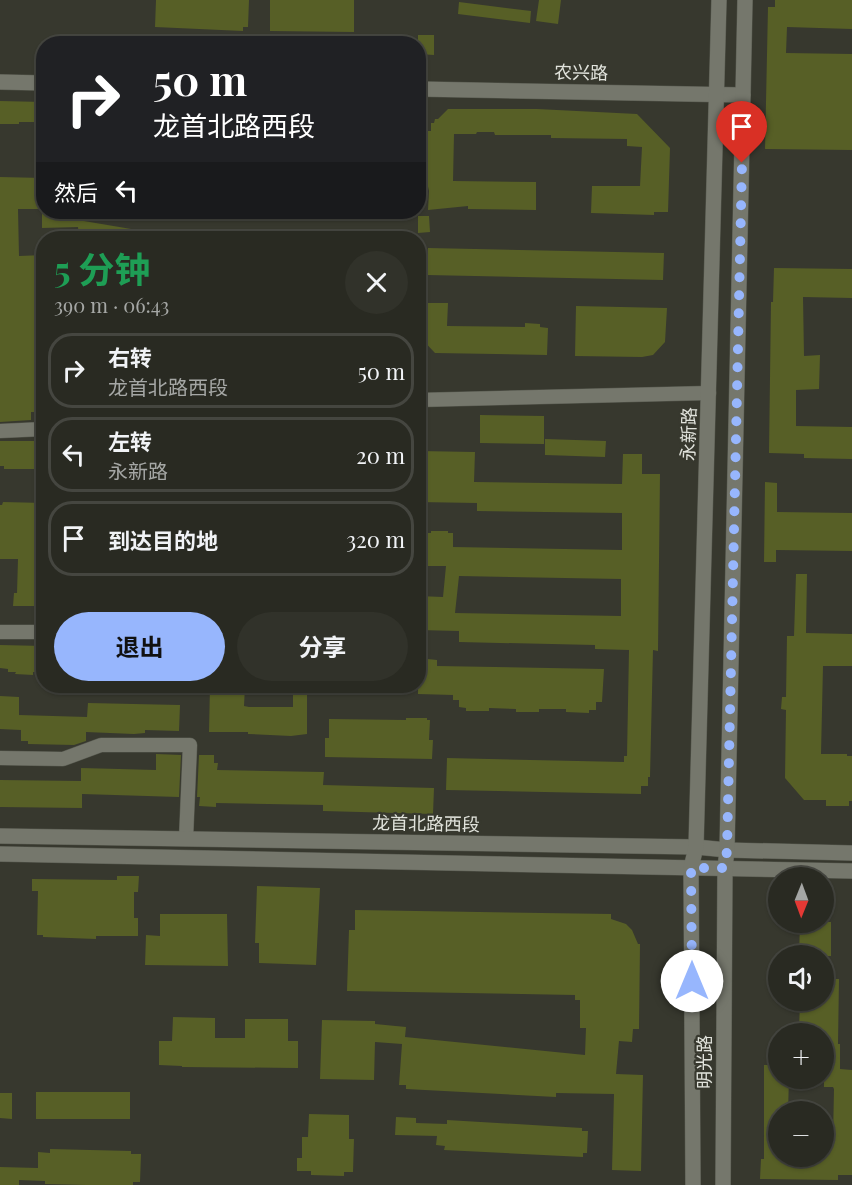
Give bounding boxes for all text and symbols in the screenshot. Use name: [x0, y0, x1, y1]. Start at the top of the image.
text: 50 m: [153, 51, 247, 107]
icon: right: [54, 60, 132, 138]
street label: 农兴路: [554, 60, 608, 84]
pin: [716, 101, 767, 163]
text: 龙首北路西段: [153, 107, 315, 143]
icon: arrive: [725, 110, 758, 143]
icon: left: [110, 174, 143, 207]
text: 然后: [54, 177, 98, 207]
text: 5 分钟: [54, 244, 150, 292]
button: close: [345, 251, 408, 314]
text: 390 m · 06:43: [54, 291, 169, 318]
text: 右转: [108, 342, 152, 372]
icon: right: [57, 354, 90, 387]
text: 50 m: [358, 356, 405, 386]
text: 龙首北路西段: [108, 373, 228, 400]
street label: 永新路: [675, 407, 701, 461]
text: 左转: [108, 426, 152, 456]
icon: left: [57, 438, 90, 471]
text: 20 m: [356, 440, 405, 470]
text: 永新路: [108, 457, 168, 484]
icon: arrive: [57, 522, 90, 555]
text: 320 m: [346, 524, 405, 554]
text: 到达目的地: [108, 525, 218, 555]
button: 退出: [54, 612, 225, 681]
button: 分享: [237, 612, 408, 681]
street label: 龙首北路西段: [372, 810, 480, 836]
north arrow: [768, 867, 834, 933]
map controls: [768, 867, 834, 1167]
button: sound: [768, 945, 834, 1011]
position arrow: [660, 949, 724, 1013]
button: +: [768, 1023, 834, 1089]
street label: 明光路: [692, 1035, 716, 1089]
button: −: [768, 1101, 834, 1167]

